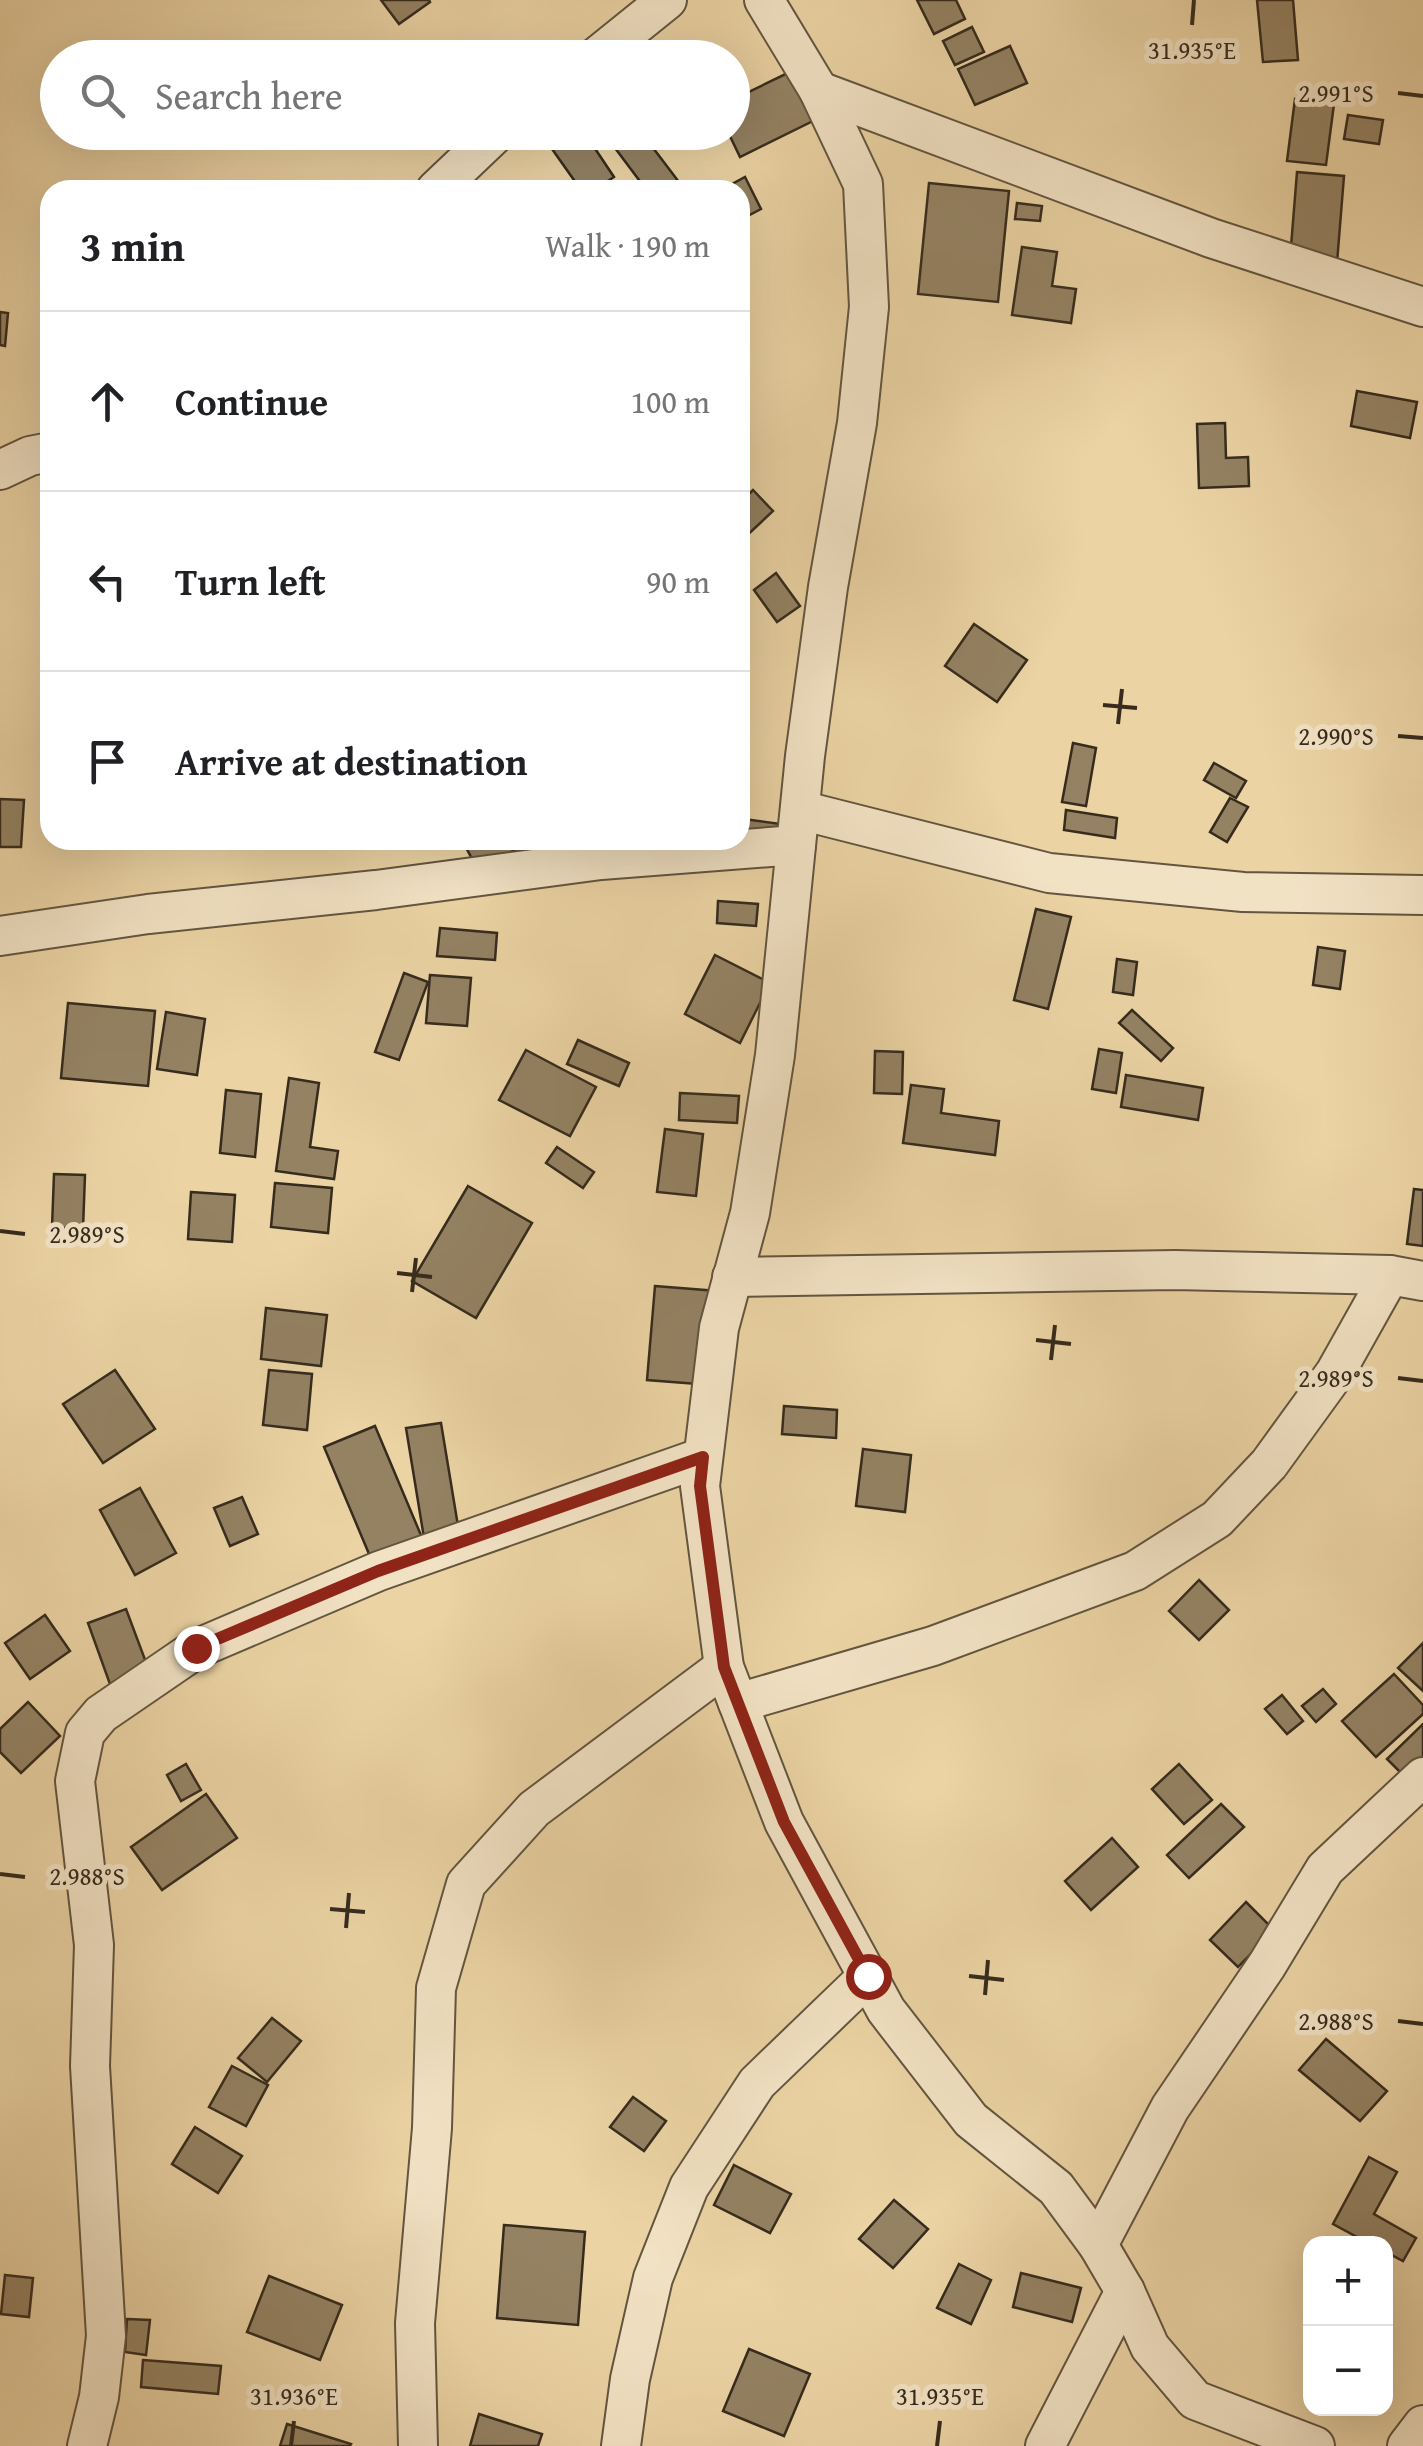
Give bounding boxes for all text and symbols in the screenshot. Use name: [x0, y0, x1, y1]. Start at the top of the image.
text: 31.935°E: [1148, 32, 1236, 68]
search box: [40, 40, 750, 150]
text: Search here: [155, 67, 343, 123]
icon: search: [75, 68, 130, 123]
text: 2.991°S: [1298, 75, 1374, 111]
text: 3 min: [80, 215, 185, 276]
text: Walk · 190 m: [545, 222, 710, 269]
text: Continue: [175, 373, 328, 429]
icon: ahead: [80, 374, 135, 429]
text: 100 m: [631, 378, 710, 425]
text: Turn left: [175, 553, 326, 609]
icon: left: [80, 554, 135, 609]
text: 90 m: [646, 558, 710, 605]
text: 2.990°S: [1298, 718, 1374, 754]
text: Arrive at destination: [175, 733, 528, 789]
icon: arrive: [80, 734, 135, 789]
text: 2.989°S: [49, 1216, 125, 1252]
text: 2.989°S: [1298, 1360, 1374, 1396]
route end: [174, 1626, 220, 1672]
text: 2.988°S: [49, 1858, 125, 1894]
route start: [846, 1954, 892, 2000]
text: 2.988°S: [1298, 2003, 1374, 2039]
map controls: [1303, 2236, 1393, 2416]
button: +: [1303, 2236, 1393, 2326]
button: −: [1303, 2326, 1393, 2416]
text: 31.936°E: [250, 2378, 338, 2414]
text: 31.935°E: [896, 2378, 984, 2414]

